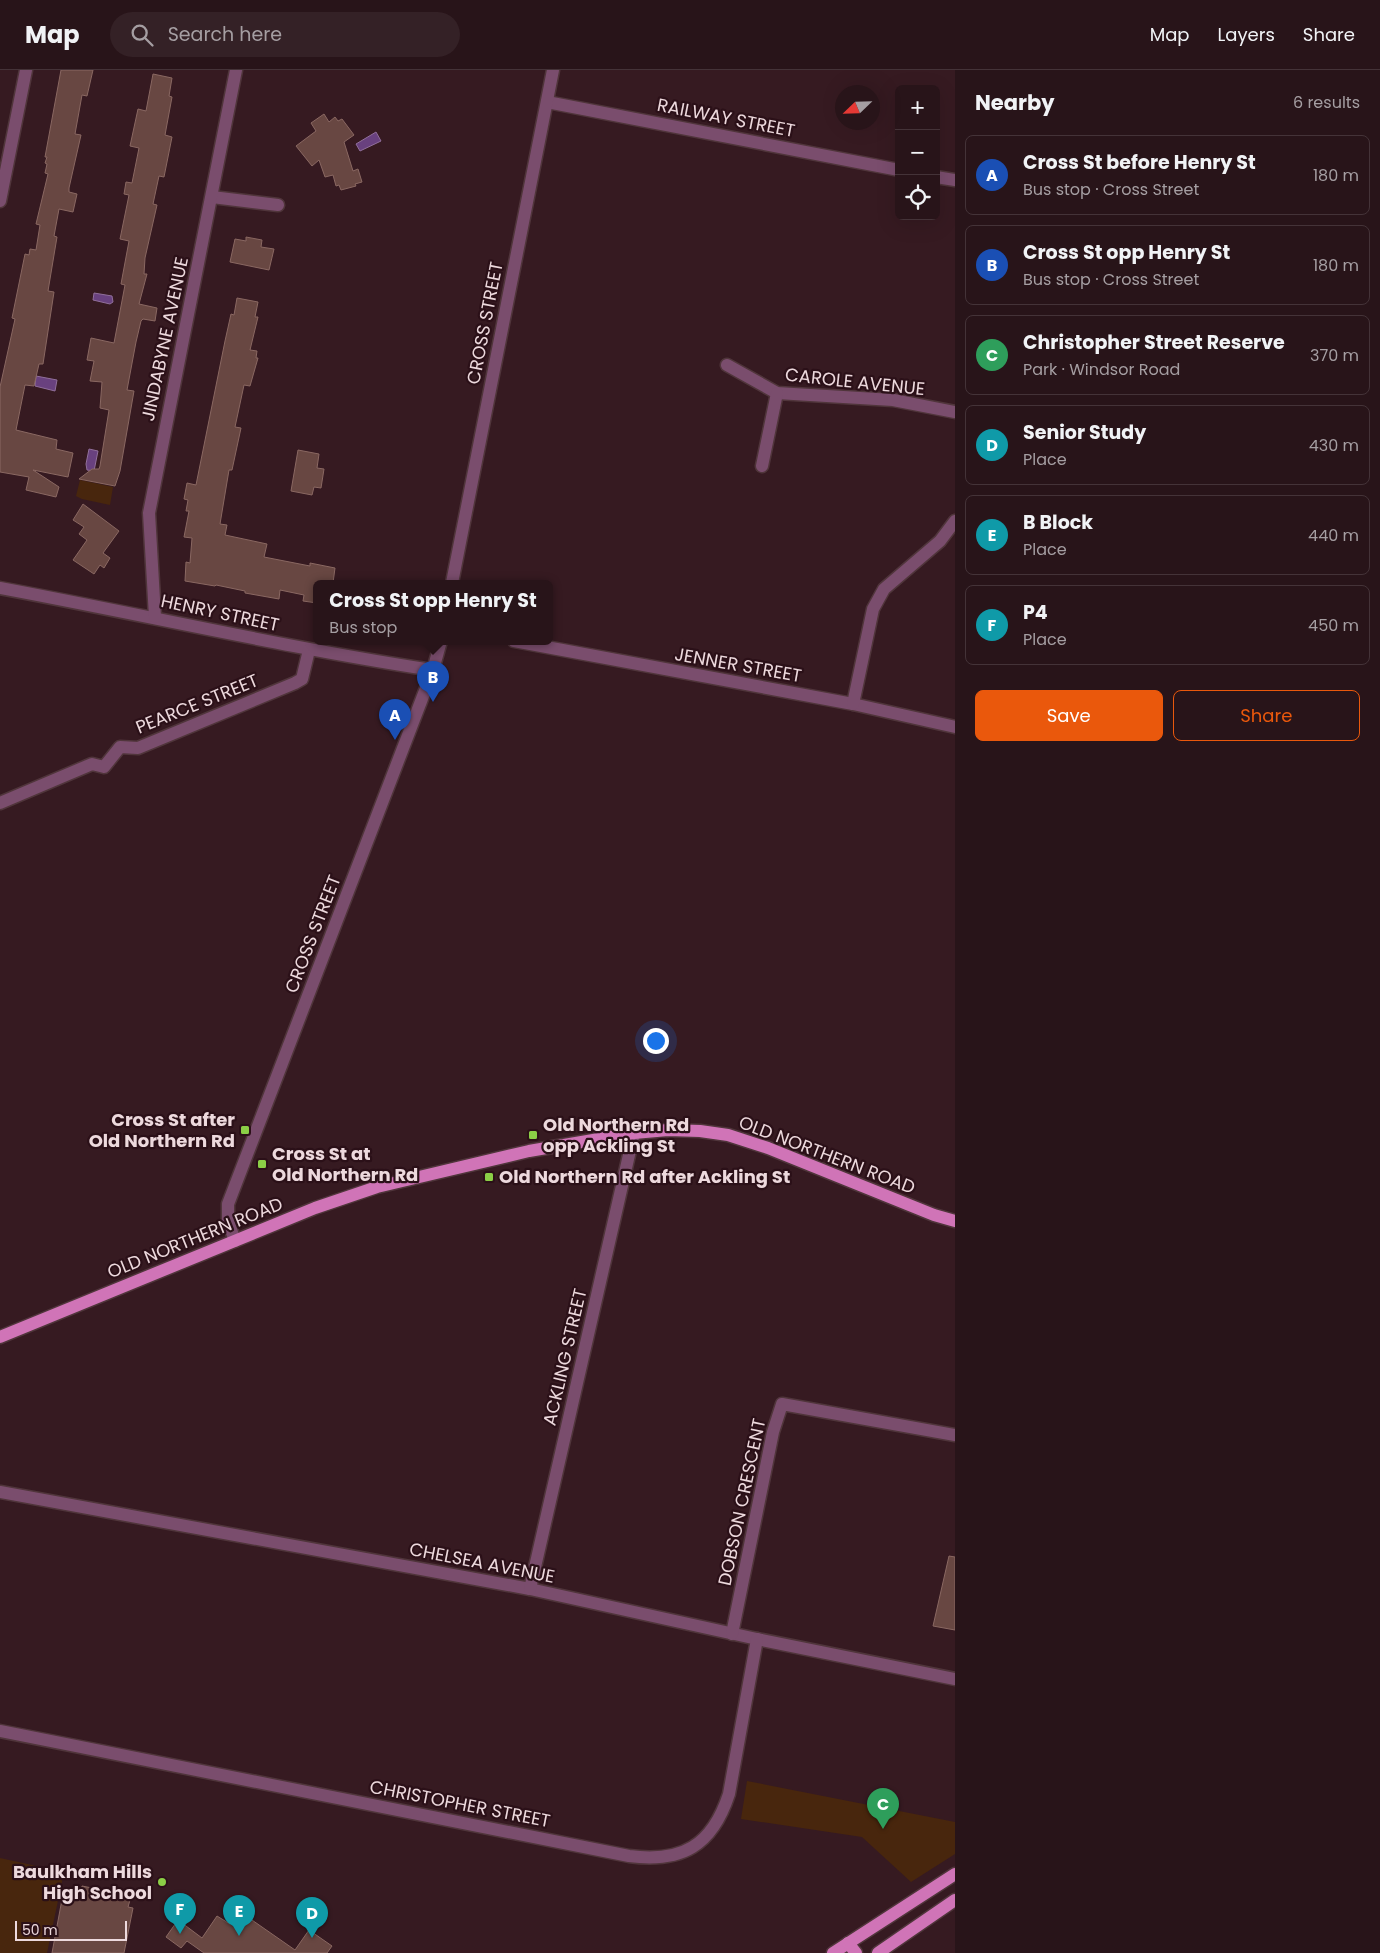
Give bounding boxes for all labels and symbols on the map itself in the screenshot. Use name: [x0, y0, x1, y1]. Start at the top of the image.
north arrow: [835, 85, 880, 130]
street label: RAILWAY STREET: [655, 92, 797, 143]
street label: JINDABYNE AVENUE: [135, 254, 194, 423]
street label: CROSS STREET: [460, 259, 509, 386]
street label: CAROLE AVENUE: [784, 362, 926, 401]
street label: HENRY STREET: [159, 588, 282, 637]
street label: JENNER STREET: [673, 641, 804, 688]
pin: B: [417, 661, 449, 702]
street label: PEARCE STREET: [132, 667, 262, 739]
pin: A: [379, 699, 411, 740]
street label: CROSS STREET: [279, 871, 347, 996]
your location: [643, 1028, 669, 1054]
place label: Cross St after Old Northern Rd: [89, 1107, 235, 1153]
street label: OLD NORTHERN ROAD: [735, 1109, 919, 1200]
place label: Old Northern Rd opp Ackling St: [543, 1112, 689, 1158]
marker: Cross St after Old Northern Rd: [239, 1124, 251, 1136]
marker: Old Northern Rd opp Ackling St: [527, 1129, 539, 1141]
place label: Cross St at Old Northern Rd: [272, 1141, 418, 1187]
marker: Cross St at Old Northern Rd: [256, 1158, 268, 1170]
place label: Old Northern Rd after Ackling St: [499, 1164, 790, 1189]
marker: Old Northern Rd after Ackling St: [483, 1171, 495, 1183]
street label: OLD NORTHERN ROAD: [103, 1191, 286, 1284]
street label: ACKLING STREET: [537, 1286, 592, 1428]
street label: DOBSON CRESCENT: [712, 1416, 771, 1588]
street label: CHELSEA AVENUE: [407, 1536, 557, 1589]
street label: CHRISTOPHER STREET: [368, 1774, 553, 1833]
pin: C: [867, 1788, 899, 1829]
place label: Baulkham Hills High School: [13, 1859, 152, 1905]
marker: Baulkham Hills High School: [156, 1876, 168, 1888]
pin: F: [164, 1893, 196, 1934]
pin: E: [223, 1895, 255, 1936]
pin: D: [296, 1897, 328, 1938]
scale bar: [15, 1918, 128, 1941]

